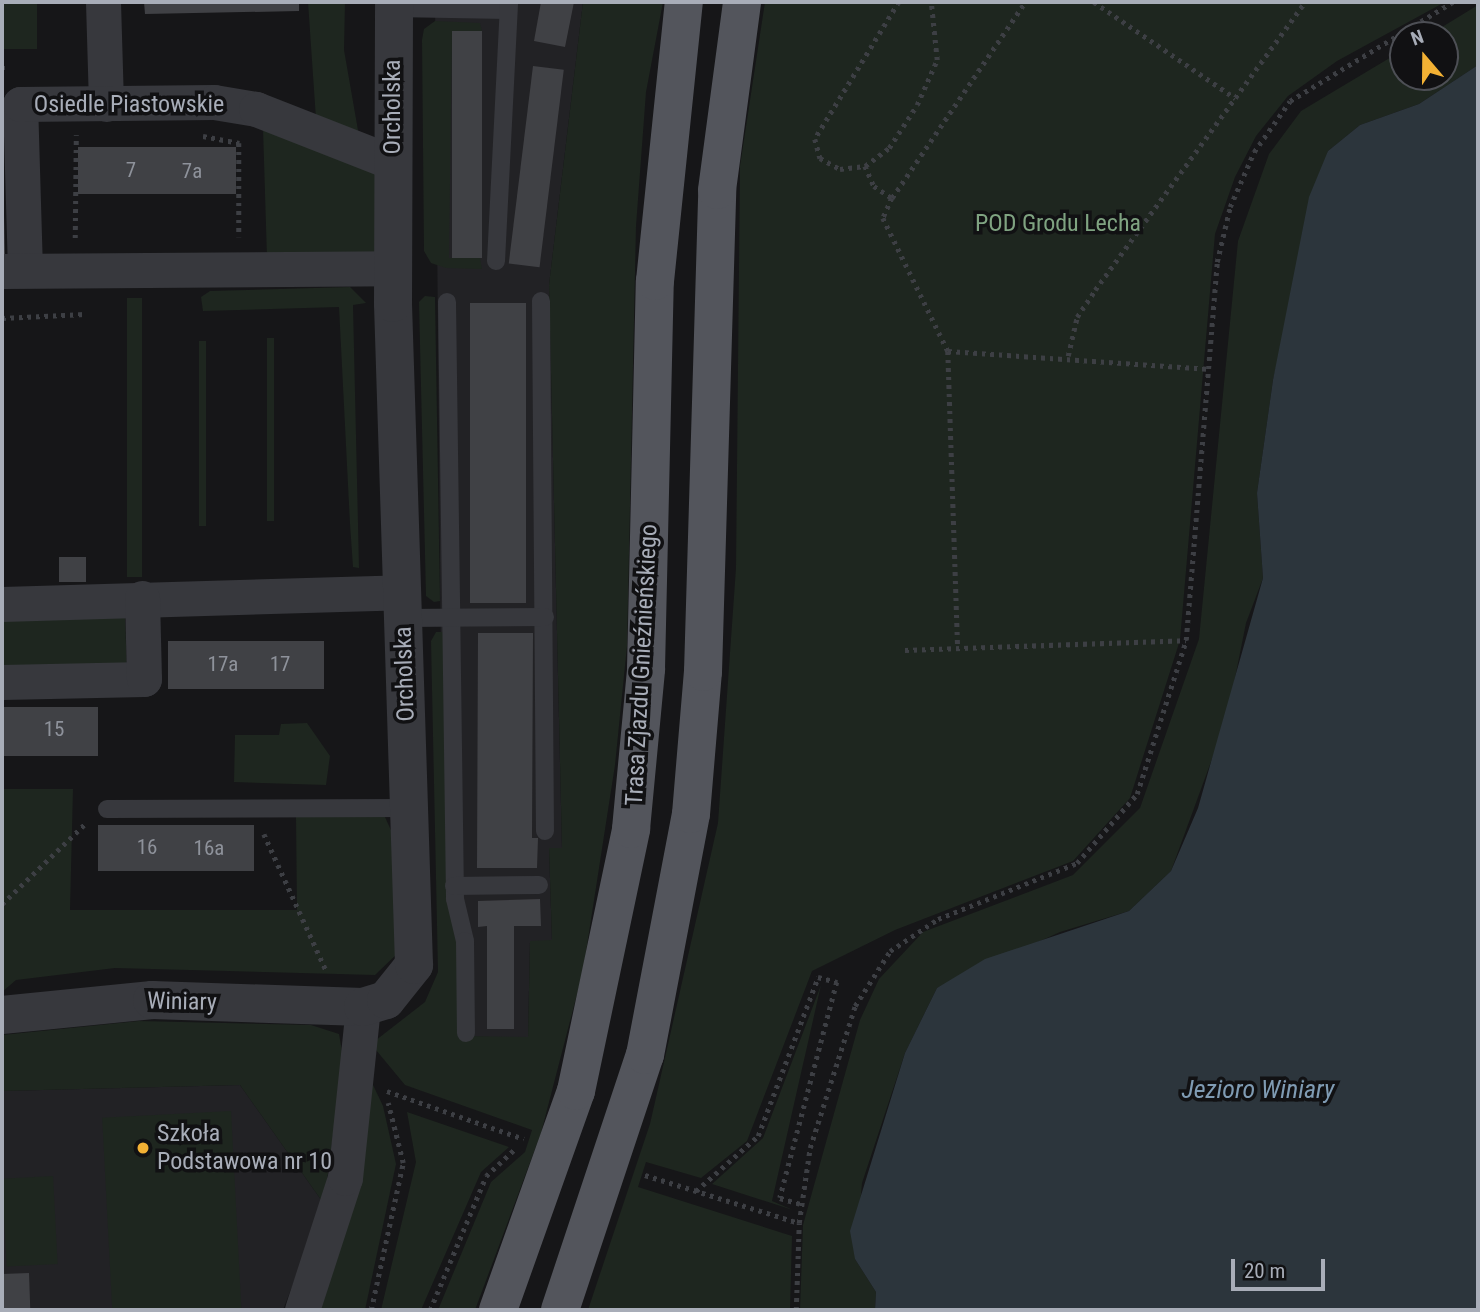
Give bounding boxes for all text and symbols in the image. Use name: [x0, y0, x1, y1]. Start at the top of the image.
north arrow: [1389, 21, 1459, 91]
text: N: [1408, 25, 1427, 50]
street label: Orcholska: [379, 59, 407, 155]
street label: Osiedle Piastowskie: [34, 91, 224, 119]
house number: 7: [126, 157, 136, 183]
house number: 7a: [182, 158, 202, 184]
park label: POD Grodu Lecha: [975, 210, 1141, 238]
street label: Trasa Zjazdu Gnieźnieńskiego: [620, 523, 664, 807]
street label: Orcholska: [389, 626, 421, 722]
house number: 17a: [208, 651, 238, 677]
house number: 17: [270, 651, 290, 677]
house number: 15: [44, 716, 64, 742]
house number: 16: [137, 834, 157, 860]
house number: 16a: [194, 835, 224, 861]
street label: Winiary: [147, 987, 217, 1017]
water label: Jezioro Winiary: [1181, 1074, 1335, 1106]
place label: Szkoła Podstawowa nr 10: [157, 1120, 332, 1176]
marker: Szkoła Podstawowa nr 10: [135, 1140, 151, 1156]
scale bar: [1235, 1246, 1330, 1290]
text: 20 m: [1244, 1259, 1285, 1283]

